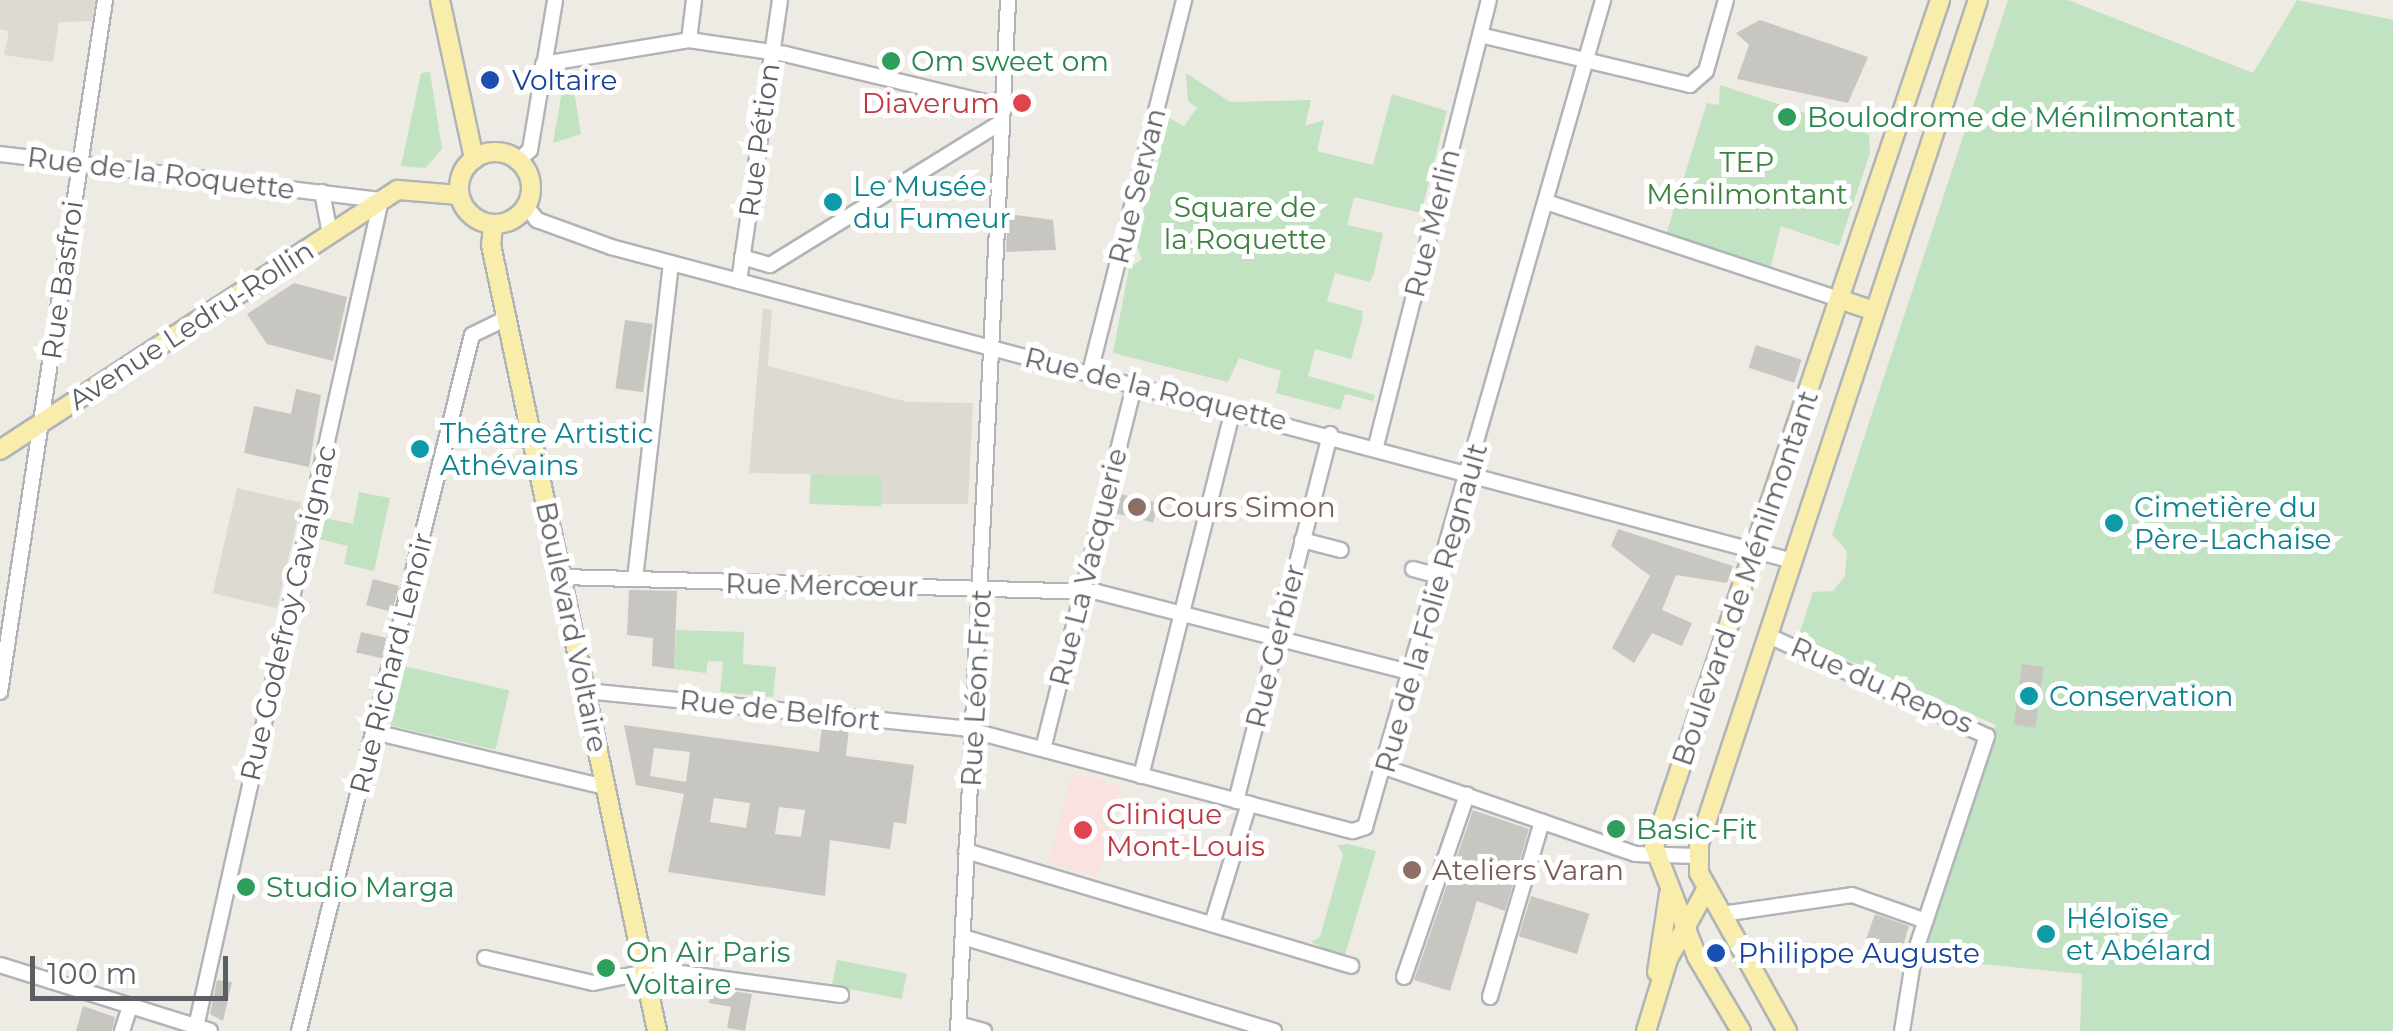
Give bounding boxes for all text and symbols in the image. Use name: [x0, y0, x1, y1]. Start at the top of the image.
place label: Om sweet om: [911, 44, 1109, 78]
marker: Om sweet om: [880, 50, 902, 72]
street label: Rue Pétion: [732, 61, 786, 219]
place label: Voltaire: [512, 63, 617, 97]
marker: Voltaire: [477, 67, 503, 93]
place label: Diaverum: [862, 86, 1000, 120]
marker: Diaverum: [1009, 90, 1035, 116]
place label: Boulodrome de Ménilmontant: [1807, 100, 2236, 134]
street label: Rue Servan: [1101, 105, 1173, 267]
marker: Boulodrome de Ménilmontant: [1776, 106, 1798, 128]
street label: Rue de la Roquette: [25, 140, 297, 206]
street label: Rue Merlin: [1397, 145, 1467, 301]
park label: TEP Ménilmontant: [1646, 145, 1848, 211]
place label: Le Musée du Fumeur: [853, 169, 1011, 235]
park label: Square de la Roquette: [1164, 190, 1326, 256]
marker: Le Musée du Fumeur: [822, 191, 844, 213]
street label: Rue Basfroi: [34, 198, 90, 362]
street label: Avenue Ledru-Rollin: [62, 233, 320, 417]
street label: Rue de la Roquette: [1021, 340, 1291, 438]
street label: Boulevard de Ménilmontant: [1665, 386, 1825, 770]
place label: Théâtre Artistic Athévains: [440, 416, 653, 482]
marker: Théâtre Artistic Athévains: [409, 438, 431, 460]
street label: Rue de la Folie Regnault: [1368, 439, 1494, 777]
street label: Rue Godefroy Cavaignac: [233, 442, 343, 784]
street label: Rue La Vacquerie: [1042, 445, 1134, 689]
place label: Cours Simon: [1157, 490, 1336, 524]
place label: Cimetière du Père-Lachaise: [2134, 490, 2332, 556]
marker: Cours Simon: [1126, 496, 1148, 518]
street label: Boulevard Voltaire: [529, 499, 615, 755]
marker: Cimetière du Père-Lachaise: [2103, 512, 2125, 534]
street label: Rue Richard Lenoir: [342, 529, 440, 797]
street label: Rue Gerbier: [1238, 561, 1312, 731]
street label: Rue Mercœur: [725, 567, 919, 603]
street label: Rue Léon Frot: [954, 588, 998, 788]
street label: Rue du Repos: [1786, 630, 1978, 740]
place label: Conservation: [2049, 679, 2233, 713]
street label: Rue de Belfort: [678, 683, 882, 737]
marker: Conservation: [2018, 685, 2040, 707]
place label: Clinique Mont-Louis: [1106, 797, 1265, 863]
place label: Basic-Fit: [1636, 812, 1757, 846]
marker: Clinique Mont-Louis: [1070, 817, 1096, 843]
marker: Basic-Fit: [1605, 818, 1627, 840]
place label: Ateliers Varan: [1432, 853, 1624, 887]
marker: Ateliers Varan: [1401, 859, 1423, 881]
place label: Studio Marga: [266, 870, 455, 904]
marker: Studio Marga: [235, 876, 257, 898]
place label: Héloïse et Abélard: [2066, 901, 2211, 967]
marker: Héloïse et Abélard: [2035, 923, 2057, 945]
place label: On Air Paris Voltaire: [626, 935, 790, 1001]
scale bar: [35, 936, 232, 998]
place label: Philippe Auguste: [1738, 936, 1980, 970]
marker: Philippe Auguste: [1703, 940, 1729, 966]
text: 100 m: [47, 955, 137, 992]
marker: On Air Paris Voltaire: [595, 957, 617, 979]

